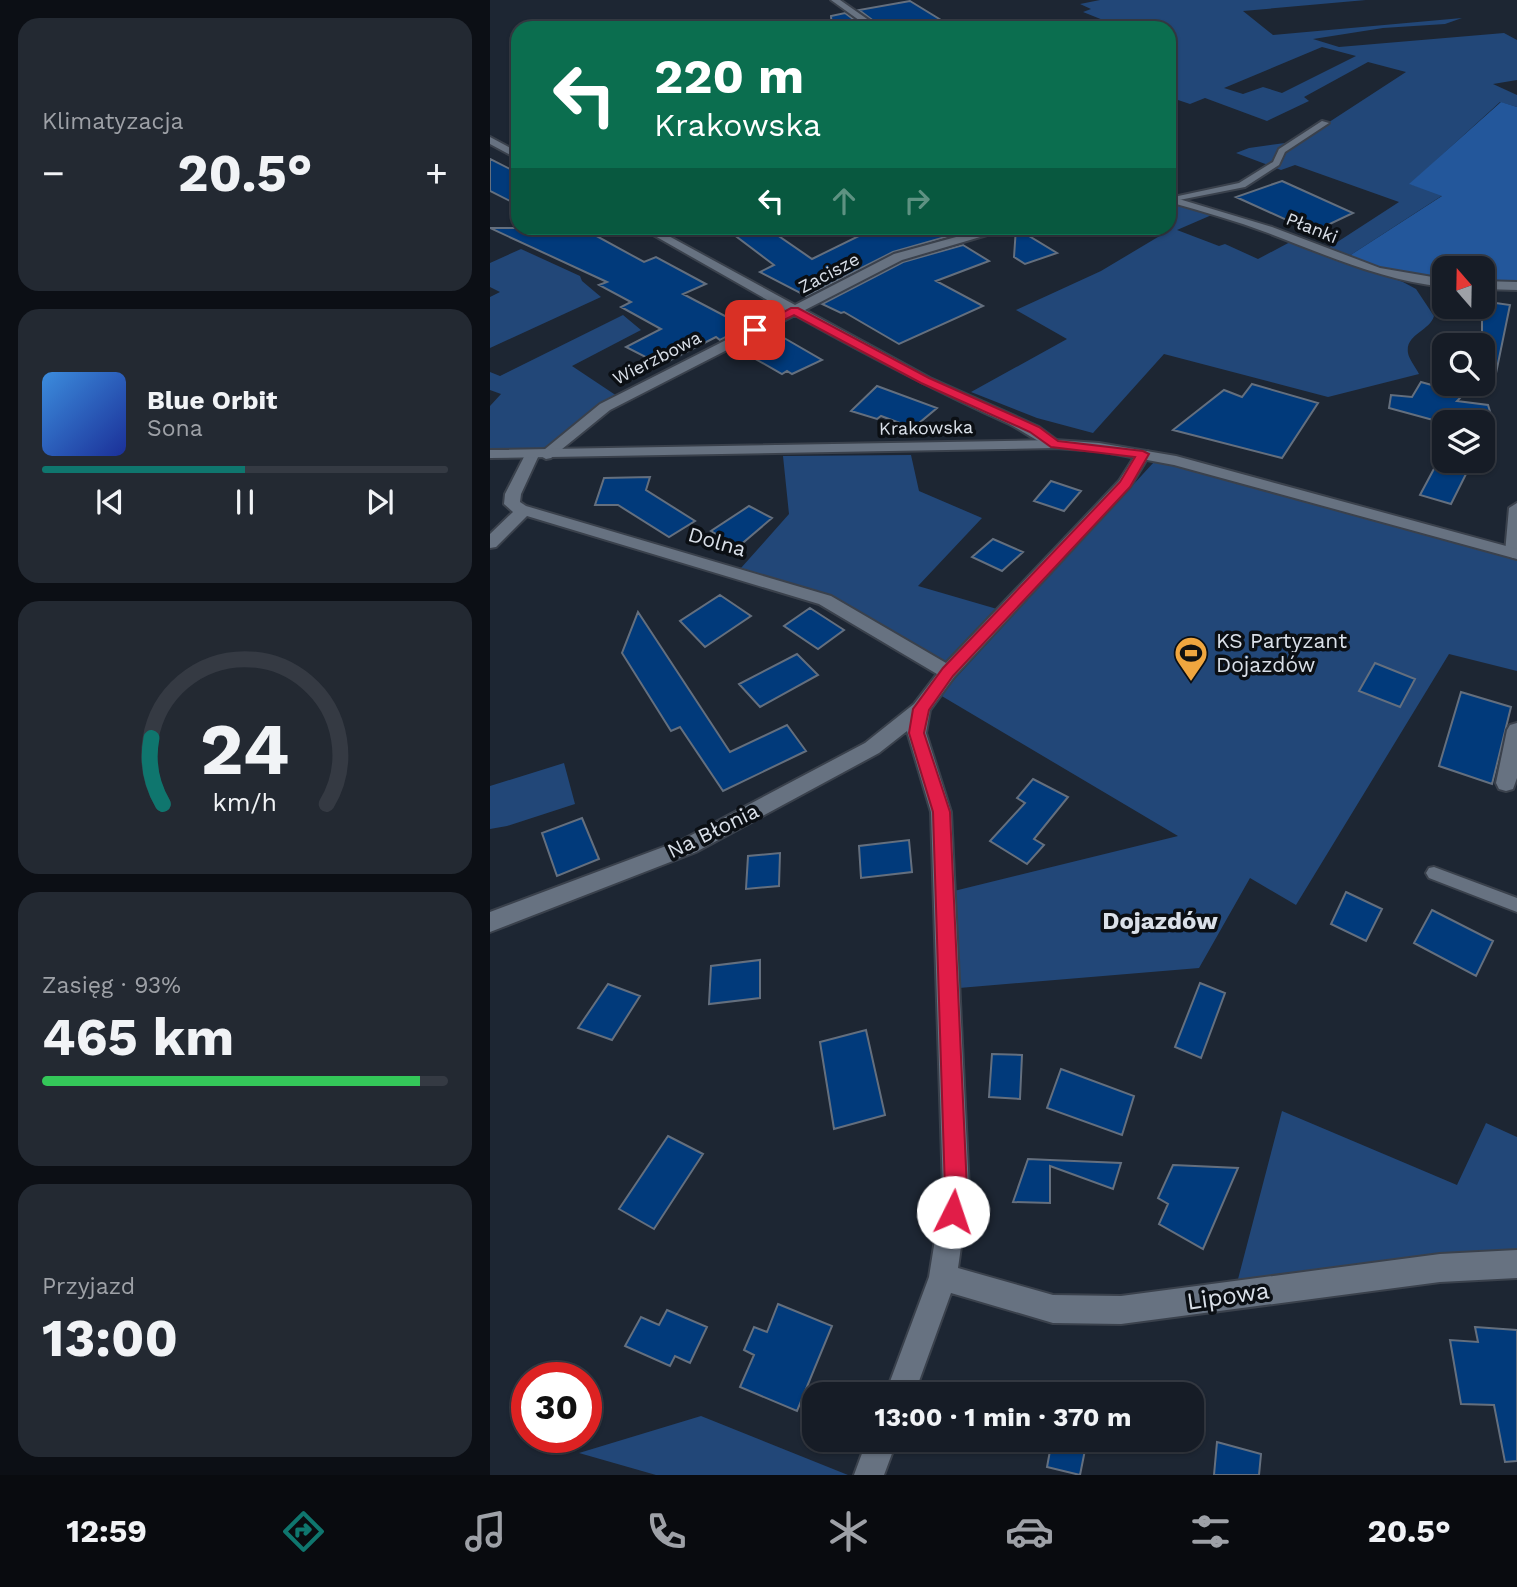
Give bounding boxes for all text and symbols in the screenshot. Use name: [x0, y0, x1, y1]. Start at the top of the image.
text: 220 m: [654, 47, 804, 105]
icon: left: [539, 49, 630, 140]
text: Krakowska: [654, 106, 821, 144]
text: Klimatyzacja: [42, 108, 184, 135]
text: 20.5°: [177, 143, 313, 204]
text: −: [42, 151, 65, 195]
text: +: [425, 151, 448, 195]
icon: left: [752, 182, 790, 220]
icon: ahead: [825, 182, 863, 220]
icon: right: [898, 182, 936, 220]
street label: Płanki: [1283, 208, 1341, 247]
street label: Zacisze: [795, 248, 863, 297]
north arrow: [1432, 256, 1494, 318]
map controls: [1432, 256, 1495, 473]
pin: [725, 300, 785, 360]
icon: arrive: [736, 311, 774, 349]
street label: Wierzbowa: [609, 326, 704, 389]
button: search: [1432, 333, 1495, 396]
text: Blue Orbit: [147, 385, 277, 415]
button: layers: [1432, 410, 1495, 473]
text: Sona: [147, 415, 203, 442]
street label: Krakowska: [879, 416, 973, 439]
icon: previous: [91, 483, 129, 521]
icon: pause: [226, 483, 264, 521]
icon: next: [361, 483, 399, 521]
street label: Dolna: [685, 521, 749, 562]
place label: KS Partyzant Dojazdów: [1216, 628, 1347, 677]
sports icon: KS Partyzant Dojazdów: [1172, 634, 1210, 683]
text: 24: [200, 706, 290, 792]
text: km/h: [213, 787, 277, 816]
street label: Na Błonia: [663, 798, 763, 863]
district label: Dojazdów: [1102, 907, 1218, 935]
text: Zasięg · 93%: [42, 972, 181, 999]
text: 465 km: [42, 1007, 234, 1068]
position arrow: [916, 1175, 990, 1249]
text: Przyjazd: [42, 1273, 135, 1300]
street label: Lipowa: [1185, 1276, 1271, 1316]
text: 13:00: [42, 1308, 178, 1369]
speed limit sign: 30: [511, 1362, 602, 1453]
text: 13:00 · 1 min · 370 m: [874, 1402, 1132, 1432]
icon: directions: [279, 1507, 328, 1556]
icon: music: [461, 1507, 510, 1556]
icon: phone: [642, 1507, 691, 1556]
icon: climate: [824, 1507, 873, 1556]
icon: car: [1005, 1507, 1054, 1556]
icon: filters: [1186, 1507, 1235, 1556]
text: 12:59: [66, 1512, 147, 1550]
text: 20.5°: [1368, 1512, 1451, 1550]

